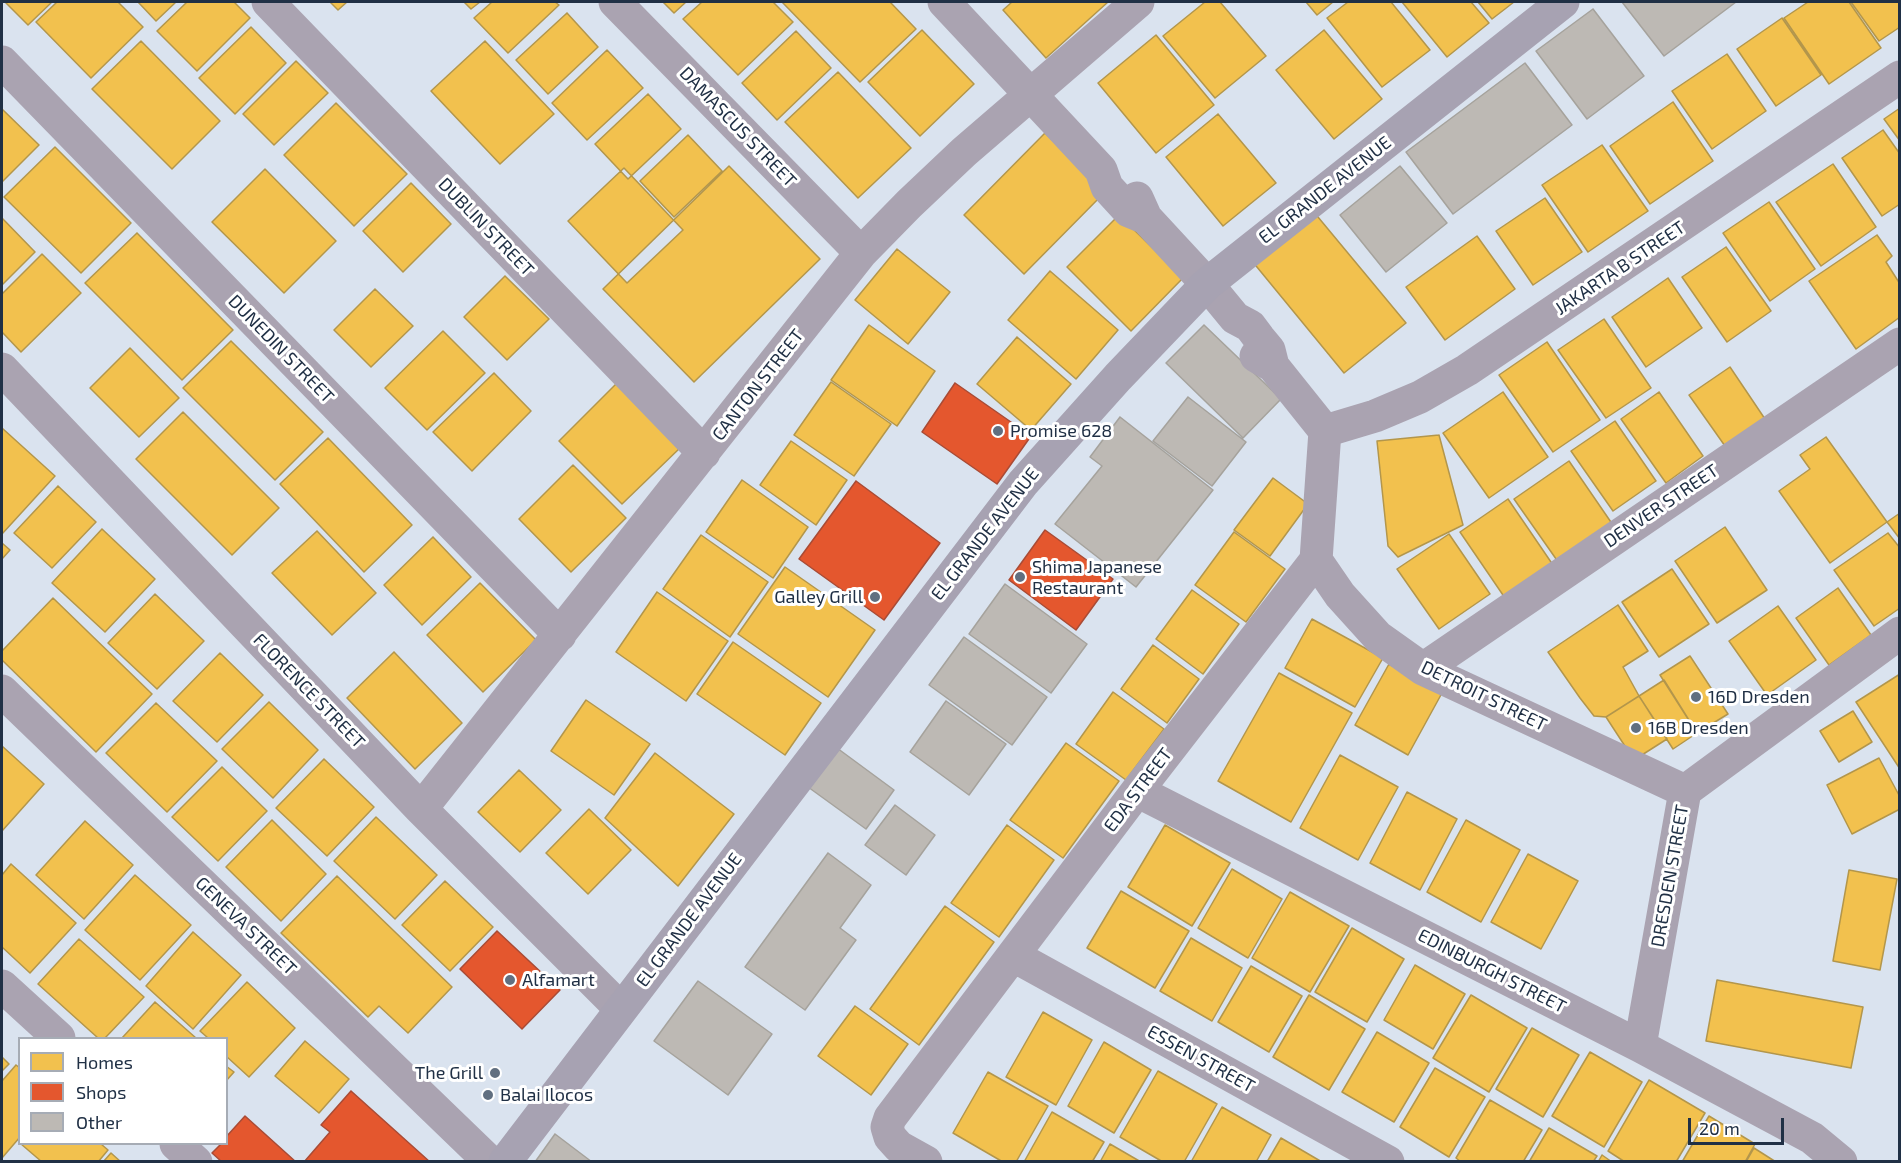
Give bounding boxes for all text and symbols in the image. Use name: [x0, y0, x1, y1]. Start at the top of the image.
street label: DAMASCUS STREET: [675, 62, 801, 192]
street label: EL GRANDE AVENUE: [1254, 132, 1396, 248]
street label: DUBLIN STREET: [434, 173, 538, 281]
street label: JAKARTA B STREET: [1551, 217, 1689, 319]
street label: DUNEDIN STREET: [224, 290, 338, 408]
street label: CANTON STREET: [708, 325, 808, 445]
place label: Promise 628: [1010, 420, 1112, 442]
marker: Promise 628: [991, 424, 1005, 438]
street label: DENVER STREET: [1600, 460, 1722, 552]
street label: EL GRANDE AVENUE: [927, 463, 1043, 605]
place label: Shima Japanese Restaurant: [1032, 556, 1162, 598]
marker: Shima Japanese Restaurant: [1013, 570, 1027, 584]
place label: Galley Grill: [774, 586, 863, 608]
marker: Galley Grill: [868, 590, 882, 604]
street label: FLORENCE STREET: [249, 629, 369, 753]
street label: DETROIT STREET: [1418, 656, 1550, 736]
place label: 16D Dresden: [1708, 686, 1810, 708]
marker: 16D Dresden: [1689, 690, 1703, 704]
place label: 16B Dresden: [1648, 717, 1749, 739]
marker: 16B Dresden: [1629, 721, 1643, 735]
street label: EDA STREET: [1099, 744, 1177, 836]
street label: DRESDEN STREET: [1647, 803, 1693, 949]
street label: EL GRANDE AVENUE: [632, 849, 746, 991]
street label: GENEVA STREET: [191, 872, 301, 980]
street label: EDINBURGH STREET: [1414, 924, 1570, 1018]
place label: Alfamart: [522, 969, 595, 991]
marker: Alfamart: [503, 973, 517, 987]
street label: ESSEN STREET: [1144, 1021, 1258, 1097]
legend: [18, 1037, 228, 1145]
text: Homes: [76, 1051, 133, 1073]
place label: The Grill: [415, 1062, 483, 1084]
marker: The Grill: [488, 1066, 502, 1080]
text: Shops: [76, 1081, 126, 1103]
place label: Balai Ilocos: [500, 1084, 593, 1106]
marker: Balai Ilocos: [481, 1088, 495, 1102]
scale bar: [1691, 1106, 1787, 1144]
text: Other: [76, 1111, 122, 1133]
text: 20 m: [1699, 1117, 1740, 1139]

